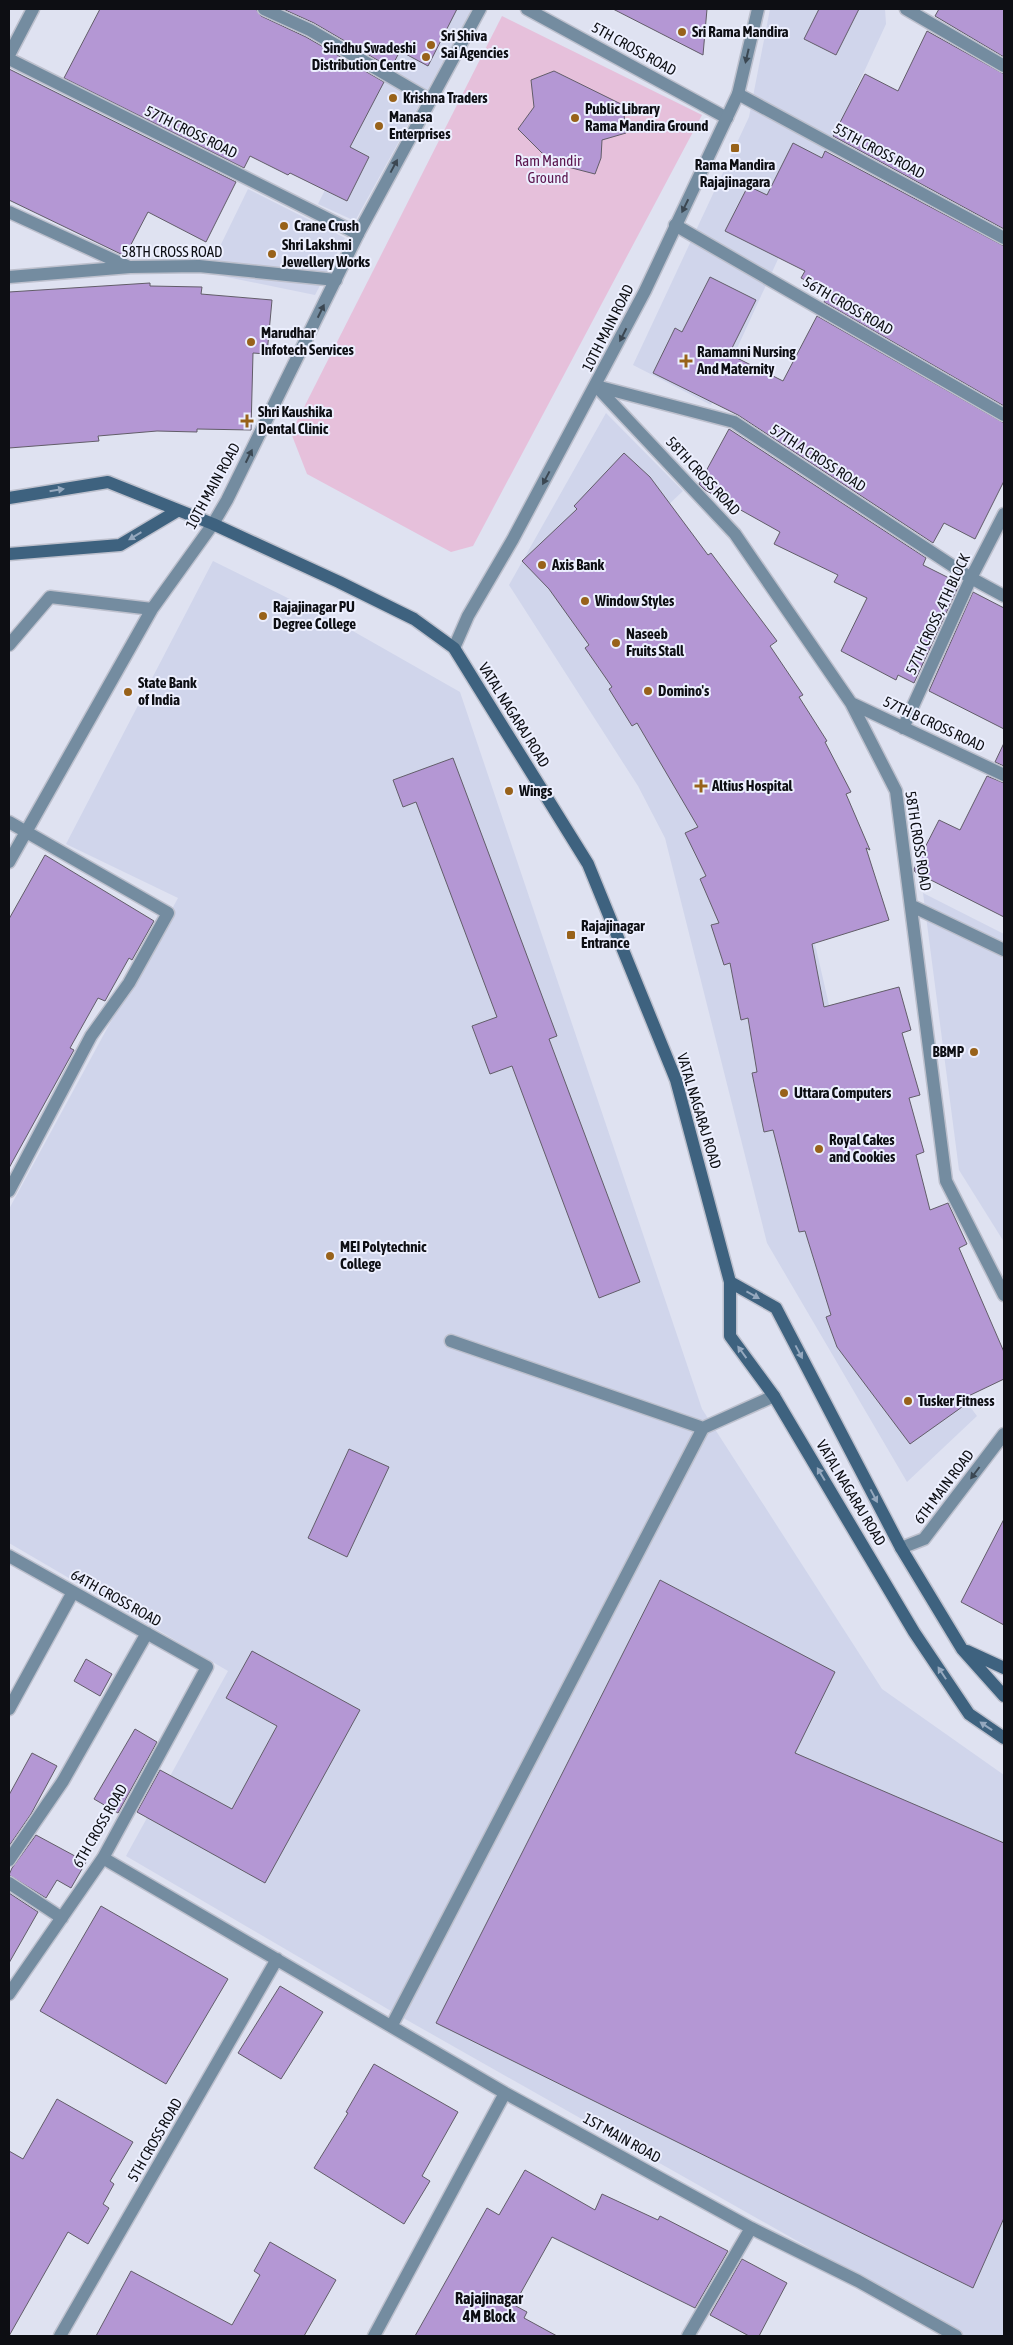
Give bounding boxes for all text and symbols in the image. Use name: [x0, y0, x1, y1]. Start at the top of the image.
street label: 5TH CROSS ROAD: [589, 18, 679, 79]
place label: Sri Rama Mandira: [692, 23, 789, 40]
marker: Sri Rama Mandira: [676, 26, 688, 38]
place label: Sri Shiva Sai Agencies: [441, 27, 509, 61]
place label: Sindhu Swadeshi Distribution Centre: [312, 39, 416, 73]
marker: Sri Shiva Sai Agencies: [425, 39, 437, 51]
one-way arrow: [743, 49, 751, 64]
marker: Sindhu Swadeshi Distribution Centre: [420, 51, 432, 63]
place label: Krishna Traders: [403, 89, 488, 106]
marker: Krishna Traders: [387, 92, 399, 104]
place label: Public Library Rama Mandira Ground: [585, 100, 708, 134]
street label: 57TH CROSS ROAD: [142, 102, 240, 161]
place label: Manasa Enterprises: [389, 108, 451, 142]
marker: Public Library Rama Mandira Ground: [569, 112, 581, 124]
street label: 55TH CROSS ROAD: [831, 119, 928, 182]
marker: Manasa Enterprises: [373, 120, 385, 132]
marker: Rama Mandira Rajajinagara: [729, 142, 741, 154]
park label: Ram Mandir Ground: [515, 152, 582, 186]
place label: Rama Mandira Rajajinagara: [695, 156, 775, 190]
one-way arrow: [390, 159, 399, 173]
one-way arrow: [681, 198, 689, 213]
place label: Crane Crush: [294, 217, 359, 234]
marker: Crane Crush: [278, 220, 290, 232]
place label: Shri Lakshmi Jewellery Works: [281, 236, 371, 270]
street label: 58TH CROSS ROAD: [122, 243, 222, 260]
marker: Shri Lakshmi Jewellery Works: [266, 248, 278, 260]
street label: 56TH CROSS ROAD: [800, 273, 896, 338]
street label: 10TH MAIN ROAD: [578, 281, 637, 374]
one-way arrow: [316, 303, 325, 318]
place label: Marudhar Infotech Services: [261, 324, 355, 358]
one-way arrow: [618, 328, 627, 341]
marker: Marudhar Infotech Services: [245, 336, 257, 348]
place label: Ramamni Nursing And Maternity: [696, 343, 796, 377]
marker: Ramamni Nursing And Maternity: [679, 354, 693, 368]
place label: Shri Kaushika Dental Clinic: [258, 403, 332, 437]
marker: Shri Kaushika Dental Clinic: [240, 414, 254, 428]
street label: 57TH A CROSS ROAD: [767, 420, 869, 495]
street label: 58TH CROSS ROAD: [663, 433, 744, 518]
street label: 10TH MAIN ROAD: [182, 440, 243, 532]
one-way arrow: [245, 449, 253, 463]
one-way arrow: [542, 471, 551, 485]
one-way arrow: [49, 486, 65, 494]
one-way arrow: [129, 532, 142, 541]
street label: 57TH CROSS, 4TH BLOCK: [902, 550, 973, 677]
place label: Axis Bank: [551, 556, 605, 573]
marker: Axis Bank: [536, 559, 548, 571]
place label: Window Styles: [594, 592, 675, 609]
marker: Window Styles: [579, 595, 591, 607]
place label: Rajajinagar PU Degree College: [273, 598, 356, 632]
marker: Rajajinagar PU Degree College: [257, 610, 269, 622]
place label: Naseeb Fruits Stall: [626, 625, 685, 659]
marker: Naseeb Fruits Stall: [610, 637, 622, 649]
street label: VATAL NAGARAJ ROAD: [475, 659, 553, 770]
place label: State Bank of India: [138, 674, 197, 708]
place label: Domino's: [658, 682, 710, 699]
marker: Domino's: [642, 685, 654, 697]
marker: State Bank of India: [122, 686, 134, 698]
street label: 57TH B CROSS ROAD: [881, 693, 988, 754]
place label: Altius Hospital: [711, 777, 794, 794]
marker: Altius Hospital: [694, 779, 708, 793]
place label: Wings: [518, 782, 553, 799]
marker: Wings: [503, 785, 515, 797]
street label: 58TH CROSS ROAD: [902, 790, 935, 892]
place label: Rajajinagar Entrance: [581, 917, 645, 951]
marker: Rajajinagar Entrance: [565, 929, 577, 941]
place label: BBMP: [932, 1043, 965, 1060]
marker: BBMP: [968, 1046, 980, 1058]
street label: VATAL NAGARAJ ROAD: [674, 1051, 725, 1171]
place label: Uttara Computers: [794, 1084, 892, 1101]
marker: Uttara Computers: [778, 1087, 790, 1099]
place label: Royal Cakes and Cookies: [829, 1131, 896, 1165]
marker: Royal Cakes and Cookies: [813, 1143, 825, 1155]
place label: MEI Polytechnic College: [340, 1238, 427, 1272]
marker: MEI Polytechnic College: [324, 1250, 336, 1262]
one-way arrow: [747, 1291, 760, 1300]
one-way arrow: [795, 1344, 803, 1359]
one-way arrow: [737, 1345, 747, 1359]
place label: Tusker Fitness: [918, 1392, 995, 1409]
marker: Tusker Fitness: [902, 1395, 914, 1407]
street label: VATAL NAGARAJ ROAD: [813, 1437, 890, 1549]
street label: 6TH MAIN ROAD: [910, 1446, 977, 1527]
one-way arrow: [969, 1466, 980, 1479]
one-way arrow: [816, 1468, 825, 1481]
one-way arrow: [870, 1488, 878, 1503]
street label: 64TH CROSS ROAD: [68, 1566, 164, 1629]
one-way arrow: [937, 1666, 947, 1680]
one-way arrow: [980, 1721, 993, 1731]
street label: 6TH CROSS ROAD: [69, 1781, 130, 1871]
street label: 5TH CROSS ROAD: [124, 2095, 185, 2185]
street label: 1ST MAIN ROAD: [581, 2109, 664, 2166]
district label: Rajajinagar 4M Block: [455, 2289, 523, 2325]

